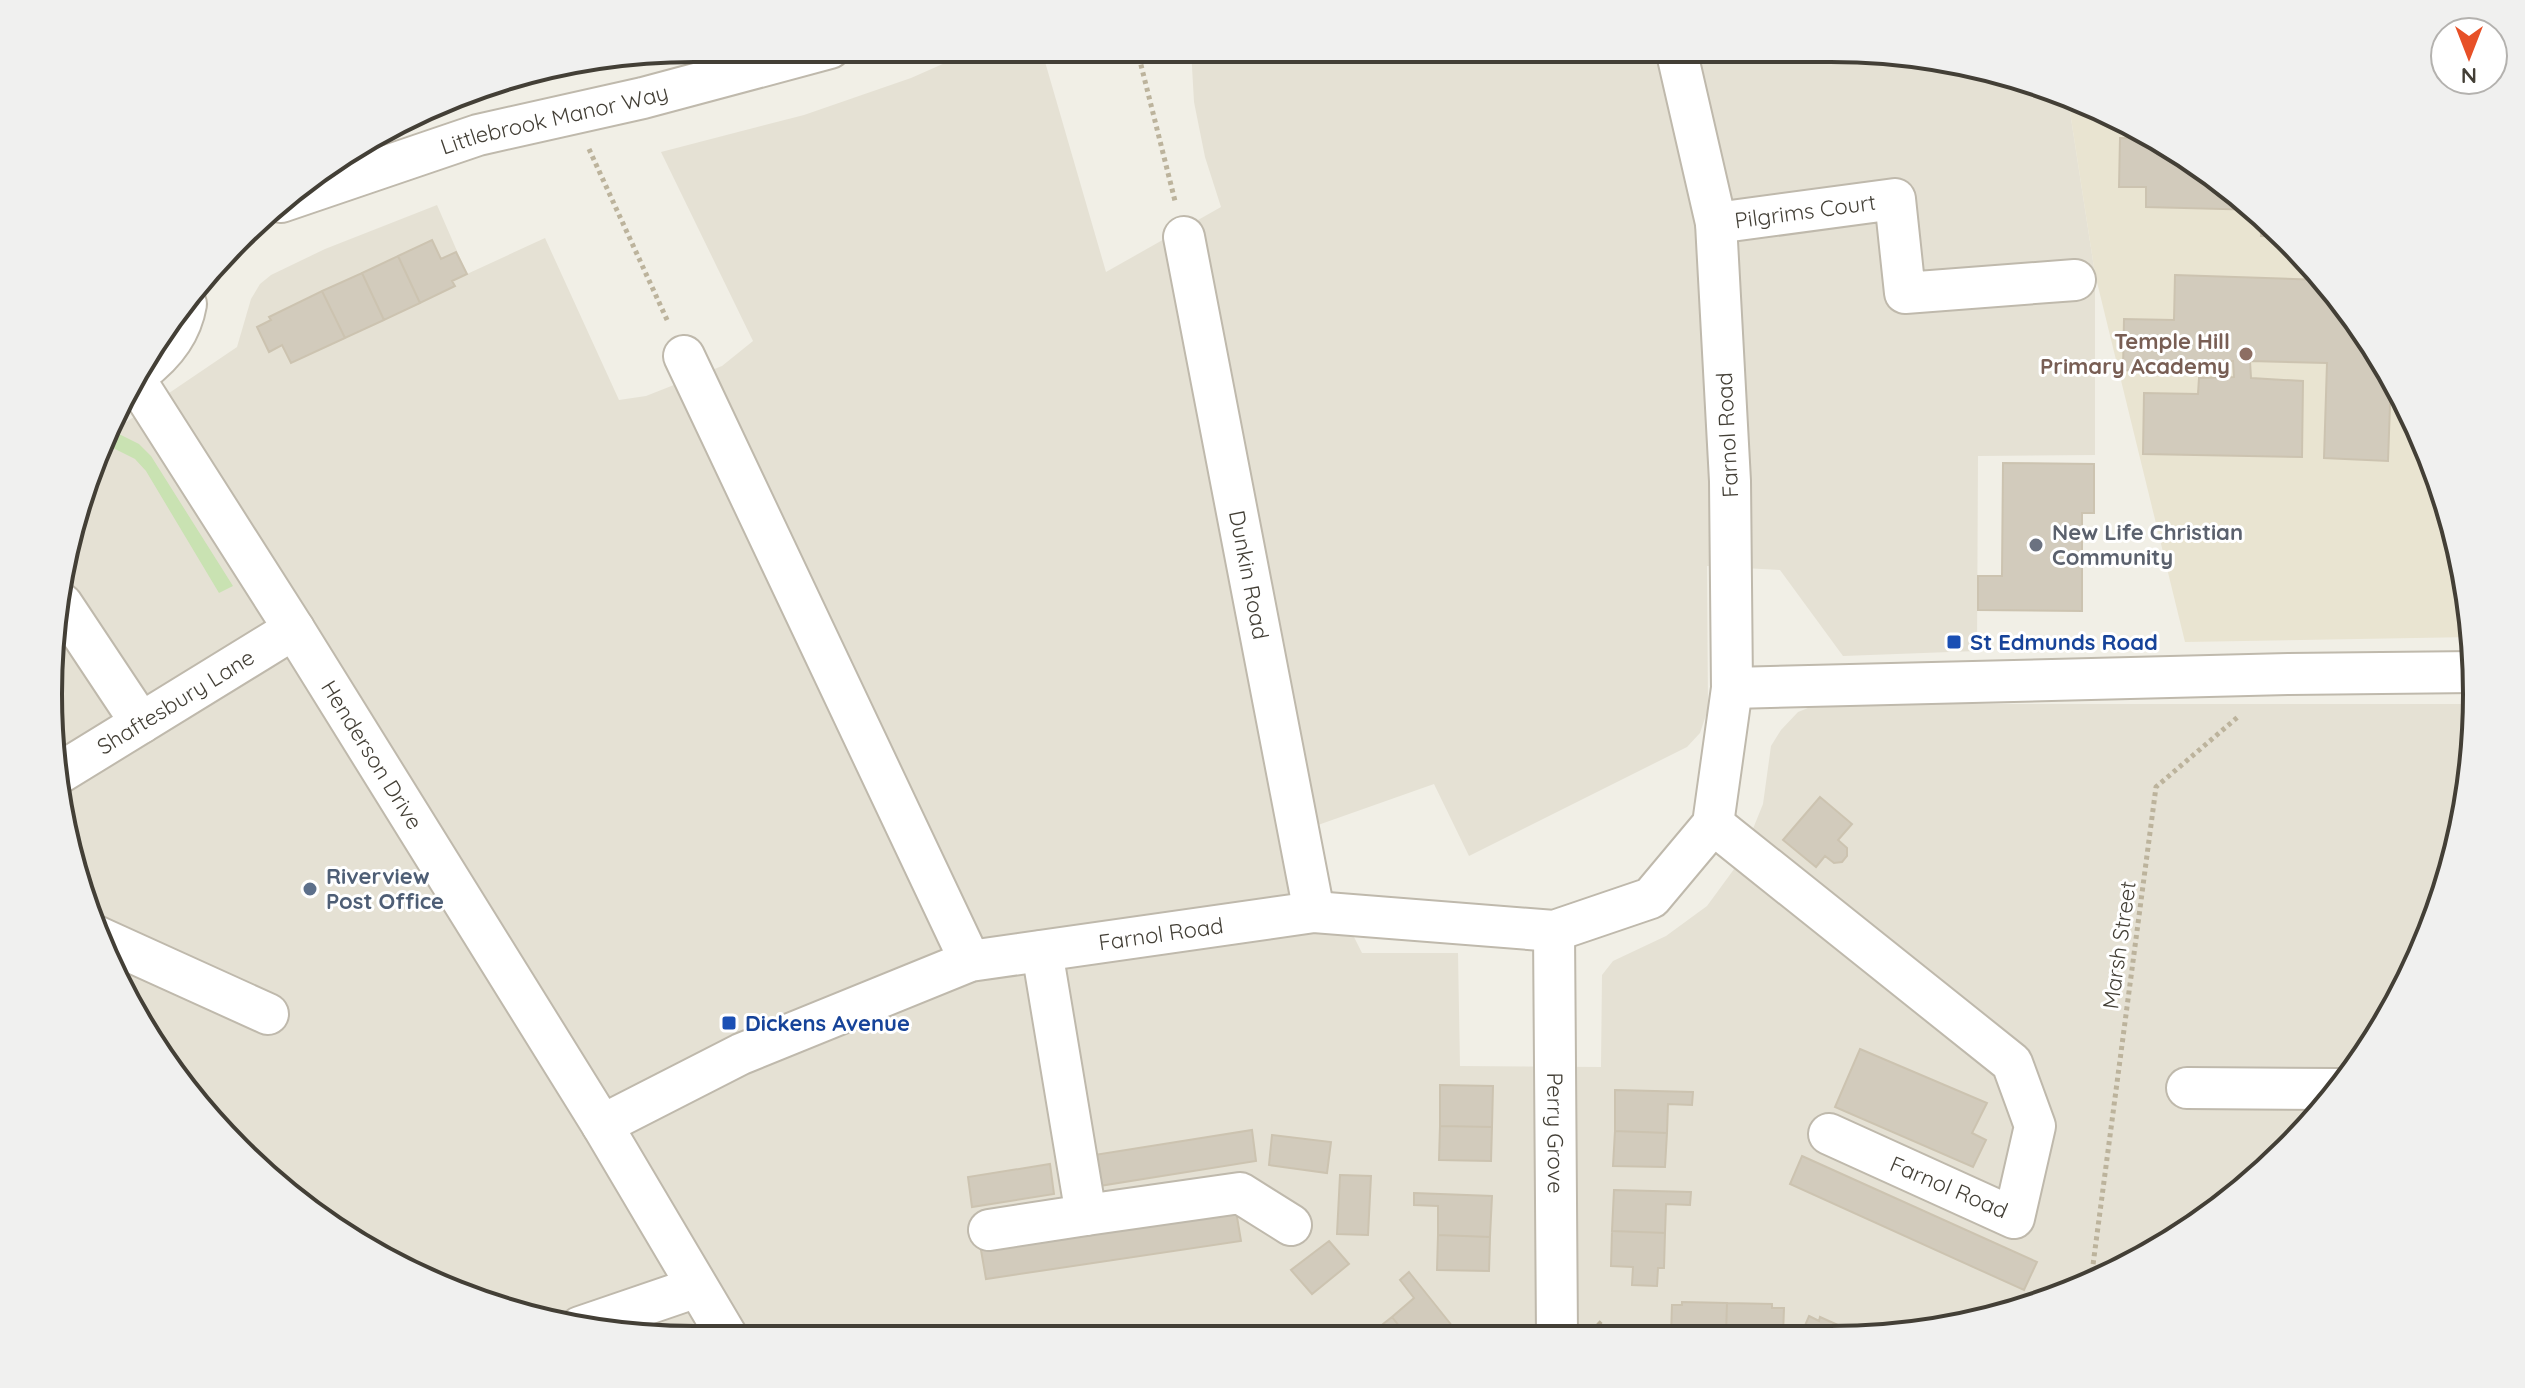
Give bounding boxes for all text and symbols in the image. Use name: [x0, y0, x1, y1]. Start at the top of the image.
north arrow: [2429, 16, 2509, 96]
text: N: [2461, 62, 2477, 90]
street label: Littlebrook Manor Way: [437, 78, 671, 161]
street label: Pilgrims Court: [1733, 188, 1878, 234]
place label: Temple Hill Primary Academy: [2040, 327, 2230, 380]
marker: Temple Hill Primary Academy: [2237, 345, 2255, 363]
street label: Farnol Road: [1710, 372, 1744, 498]
street label: Dunkin Road: [1223, 508, 1275, 642]
place label: New Life Christian Community: [2052, 518, 2243, 571]
marker: New Life Christian Community: [2027, 536, 2045, 554]
place label: St Edmunds Road: [1970, 628, 2158, 656]
marker: St Edmunds Road: [1945, 633, 1963, 651]
street label: Shaftesbury Lane: [92, 643, 259, 761]
street label: Henderson Drive: [315, 675, 429, 835]
place label: Riverview Post Office: [326, 862, 444, 915]
street label: Marsh Street: [2096, 879, 2142, 1011]
marker: Riverview Post Office: [301, 880, 319, 898]
street label: Farnol Road: [1097, 911, 1225, 957]
place label: Dickens Avenue: [745, 1009, 910, 1037]
marker: Dickens Avenue: [720, 1014, 738, 1032]
street label: Perry Grove: [1541, 1072, 1570, 1194]
street label: Farnol Road: [1886, 1150, 2012, 1224]

